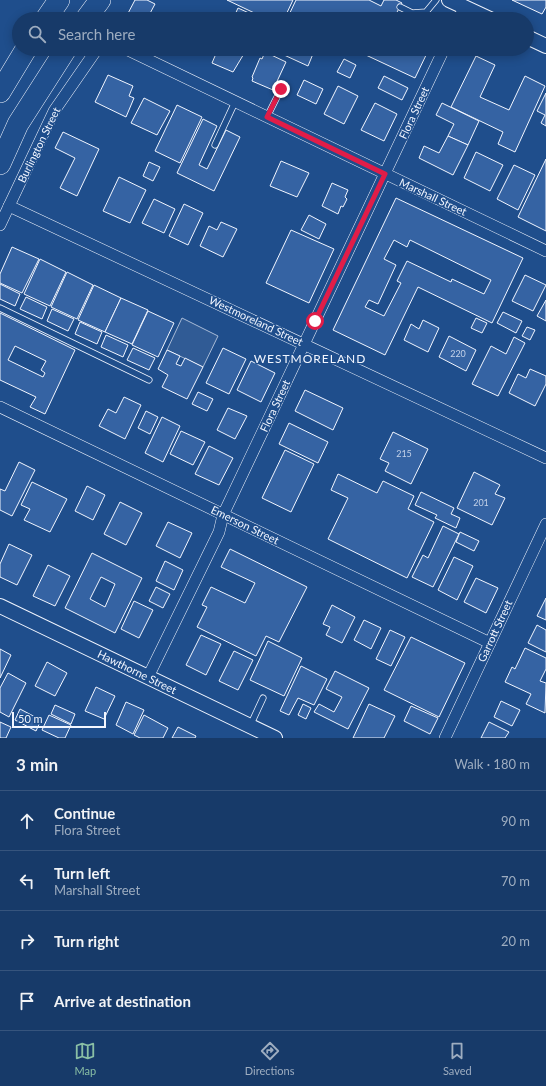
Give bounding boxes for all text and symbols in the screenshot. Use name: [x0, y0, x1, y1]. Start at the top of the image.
search box: [12, 12, 534, 56]
icon: search: [26, 23, 48, 45]
text: Search here: [58, 25, 135, 43]
route end: [272, 80, 290, 98]
street label: Flora Street: [396, 85, 431, 141]
street label: Burlington Street: [15, 105, 62, 185]
street label: Marshall Street: [397, 175, 469, 218]
street label: Westmoreland Street: [207, 293, 305, 348]
route start: [306, 312, 324, 330]
house number: 220: [450, 348, 466, 359]
district label: WESTMORELAND: [254, 351, 366, 366]
street label: Flora Street: [257, 378, 292, 434]
house number: 215: [396, 448, 412, 459]
house number: 201: [473, 497, 489, 508]
street label: Emerson Street: [209, 502, 281, 547]
street label: Garrott Street: [475, 598, 515, 664]
street label: Hawthorne Street: [96, 647, 179, 696]
scale bar: [12, 710, 106, 729]
text: 50 m: [18, 712, 43, 725]
text: 3 min: [16, 754, 58, 775]
text: Walk · 180 m: [454, 756, 530, 772]
text: Continue: [54, 804, 115, 822]
icon: ahead: [16, 810, 38, 832]
text: 90 m: [501, 813, 530, 829]
text: Flora Street: [54, 822, 120, 838]
text: Turn left: [54, 864, 110, 882]
icon: left: [16, 870, 38, 892]
text: 70 m: [501, 873, 530, 889]
text: Marshall Street: [54, 882, 140, 898]
icon: right: [16, 930, 38, 952]
text: Turn right: [54, 932, 119, 950]
text: 20 m: [501, 933, 530, 949]
icon: arrive: [16, 990, 38, 1012]
text: Arrive at destination: [54, 992, 191, 1010]
tab: Map: [74, 1040, 96, 1077]
tab: Directions: [245, 1040, 294, 1077]
tab: Saved: [443, 1040, 472, 1077]

